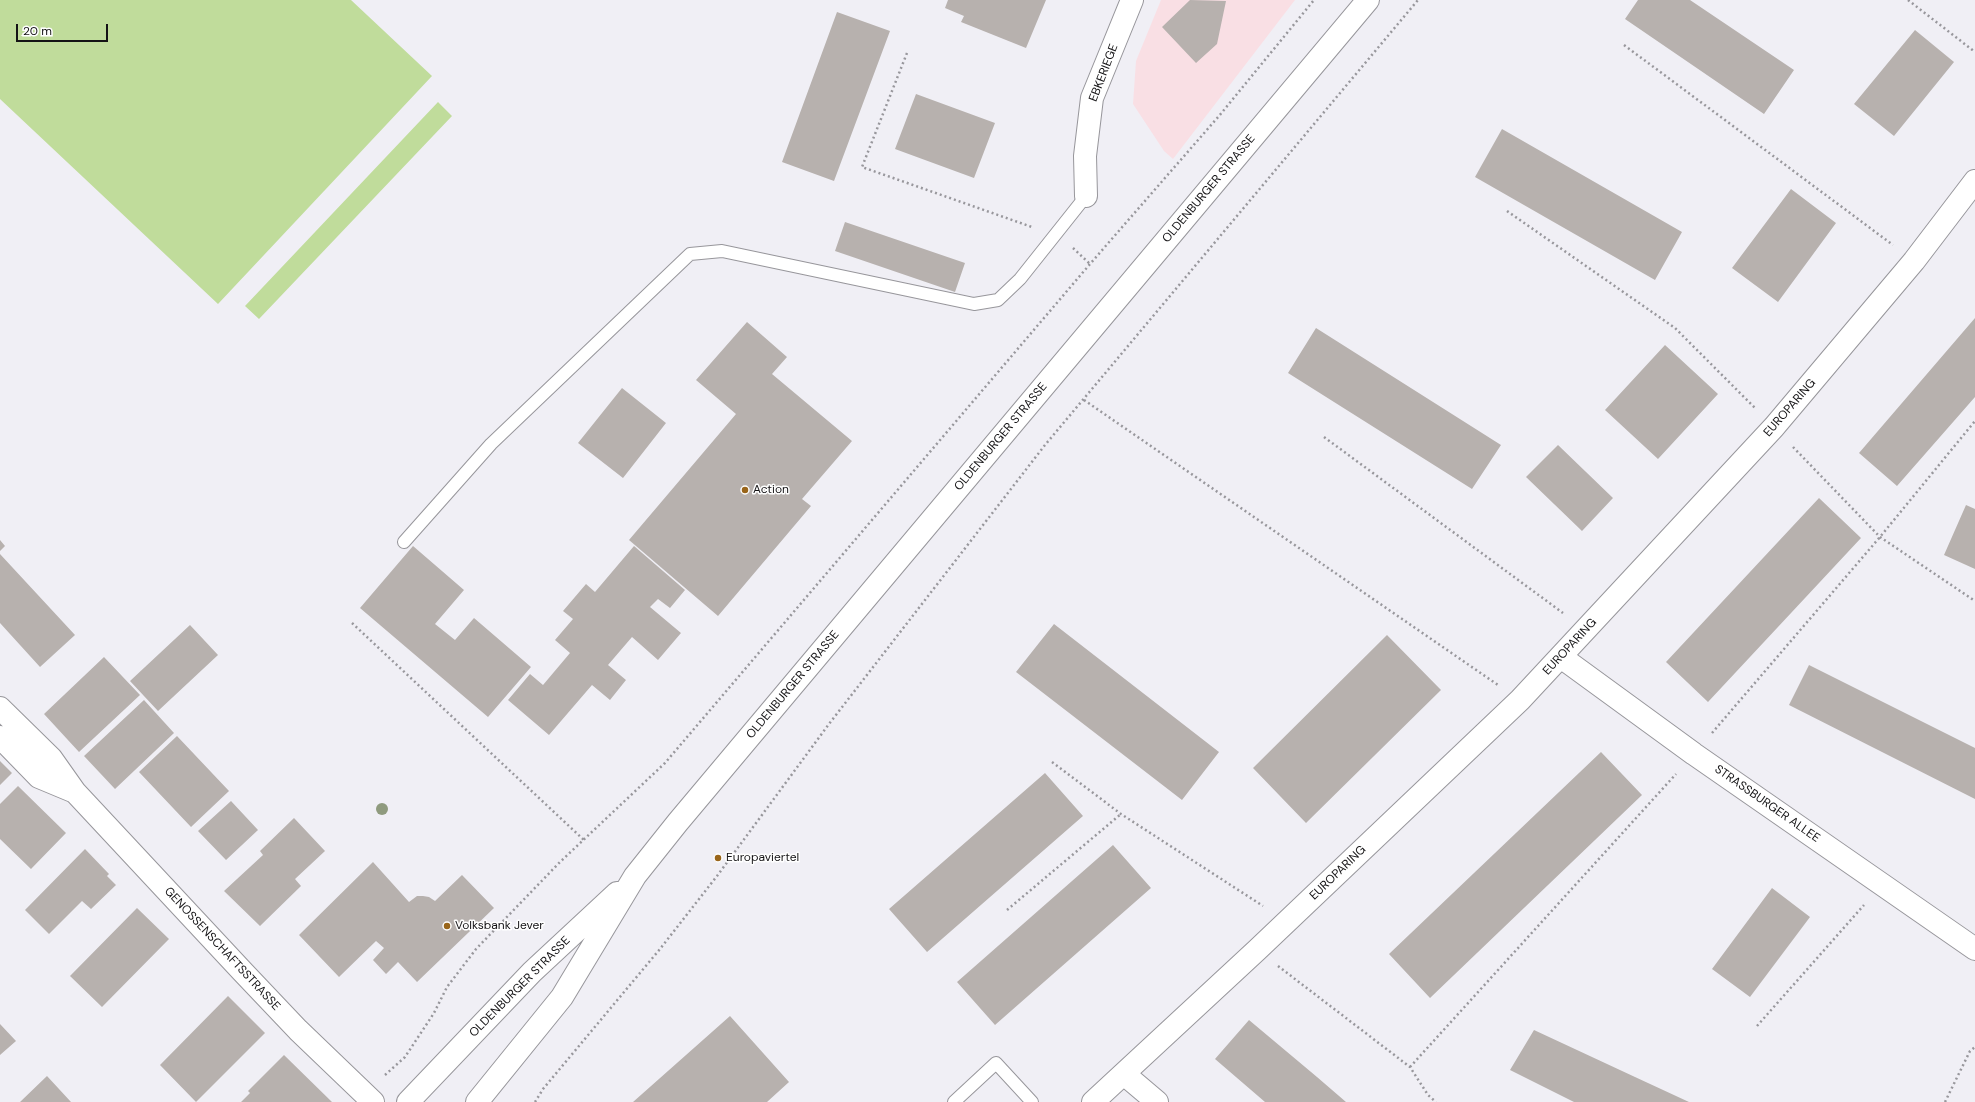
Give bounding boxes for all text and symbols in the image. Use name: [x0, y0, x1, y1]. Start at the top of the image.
scale bar: [18, 16, 110, 42]
text: 20 m: [23, 23, 52, 39]
street label: EBKERIEGE: [1086, 42, 1122, 104]
street label: OLDENBURGER STRASSE: [1160, 132, 1258, 246]
street label: EUROPARING: [1761, 376, 1819, 440]
street label: OLDENBURGER STRASSE: [952, 380, 1050, 494]
place label: Action: [753, 483, 789, 497]
marker: Action: [740, 485, 750, 495]
street label: EUROPARING: [1540, 616, 1600, 678]
street label: OLDENBURGER STRASSE: [744, 628, 842, 742]
street label: STRASSBURGER ALLEE: [1712, 762, 1822, 846]
street label: EUROPARING: [1307, 843, 1369, 903]
place label: Europaviertel: [726, 851, 799, 865]
marker: Europaviertel: [713, 853, 723, 863]
street label: GENOSSENSCHAFTSSTRASSE: [161, 884, 283, 1014]
place label: Volksbank Jever: [455, 919, 544, 933]
marker: Volksbank Jever: [442, 921, 452, 931]
street label: OLDENBURGER STRASSE: [467, 934, 573, 1040]

